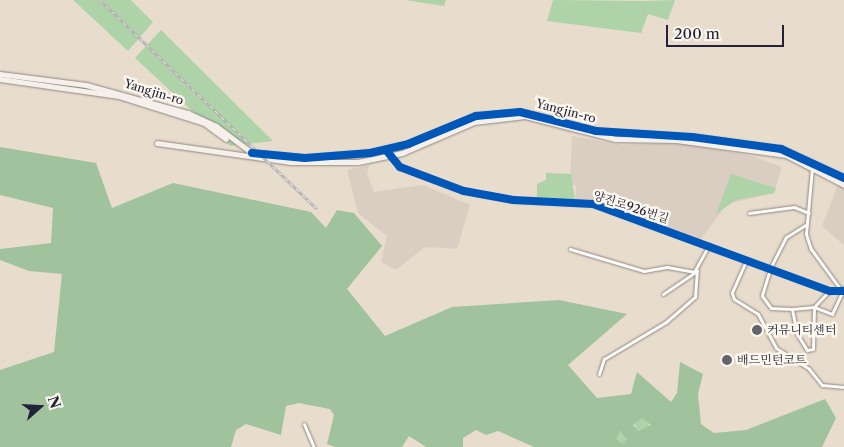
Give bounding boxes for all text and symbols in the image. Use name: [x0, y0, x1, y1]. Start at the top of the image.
scale bar: [669, 15, 786, 47]
text: 200 m: [674, 24, 720, 43]
street label: Yangjin-ro: [123, 76, 185, 108]
street label: Yangjin-ro: [534, 96, 598, 126]
street label: 양진로926번길: [591, 188, 671, 226]
place label: 커뮤니티센터: [767, 323, 837, 337]
marker: 커뮤니티센터: [751, 324, 763, 336]
place label: 배드민턴코트: [737, 353, 807, 367]
marker: 배드민턴코트: [721, 354, 733, 366]
north arrow: [15, 382, 65, 432]
text: N: [44, 393, 65, 411]

